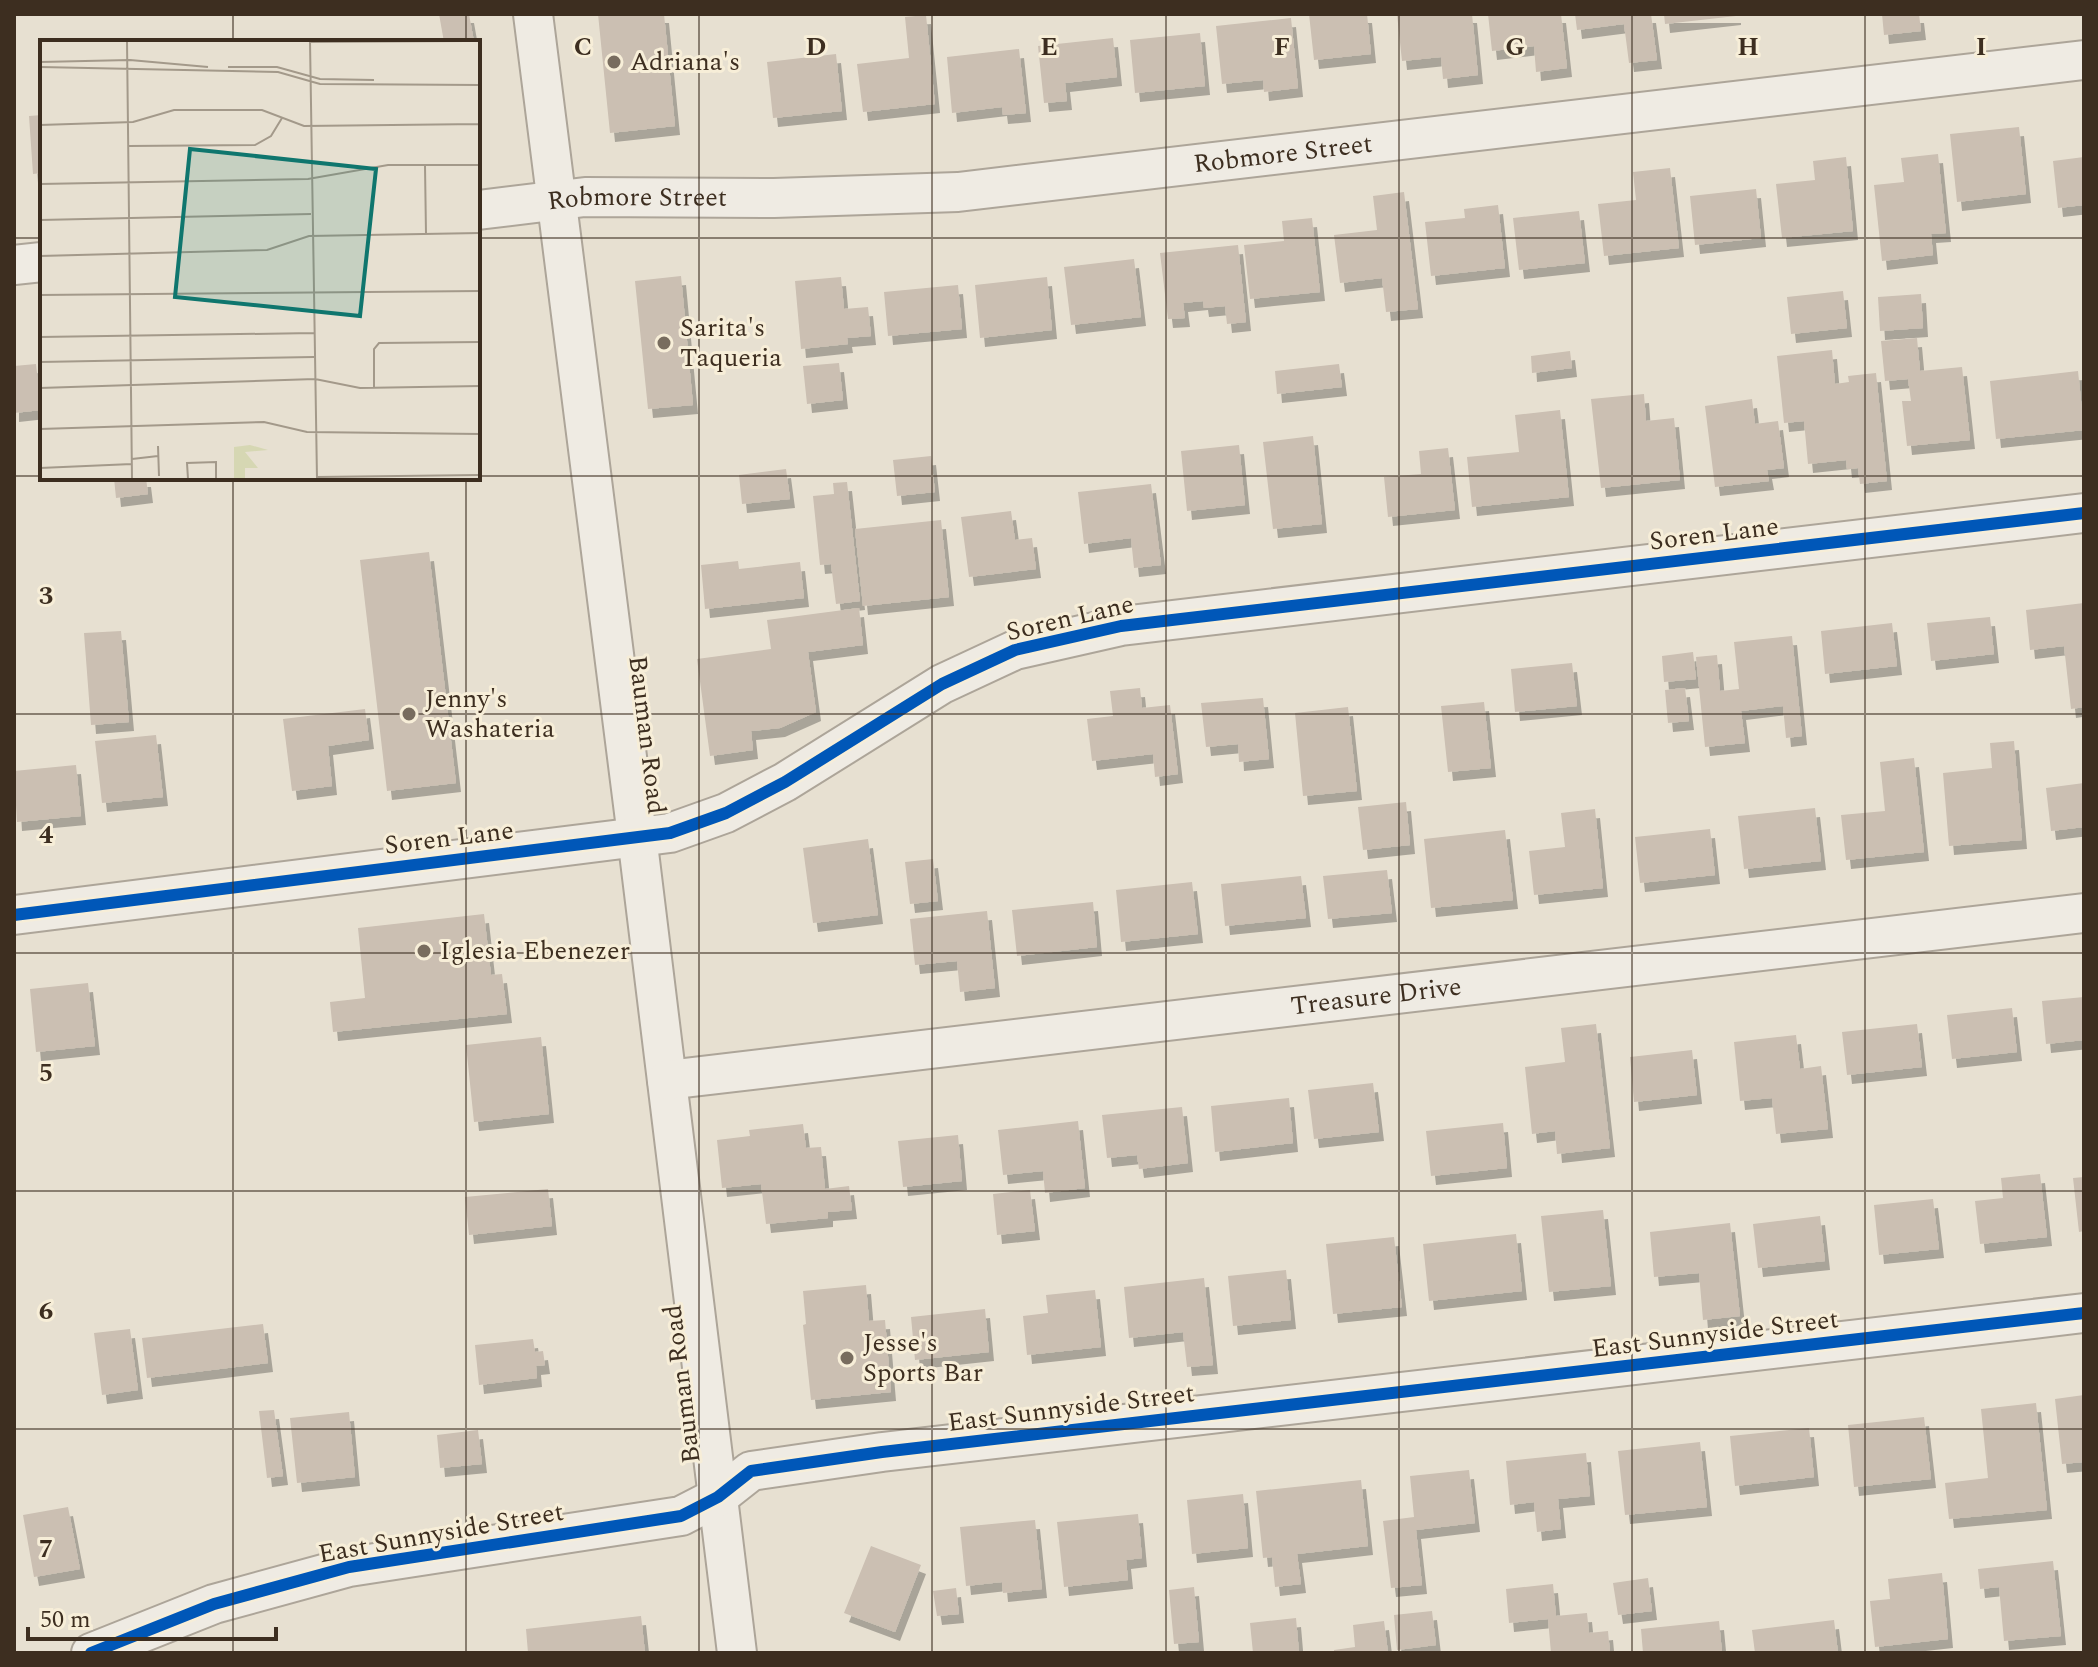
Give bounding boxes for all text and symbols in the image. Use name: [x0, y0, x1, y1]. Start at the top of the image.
text: C: [574, 27, 592, 67]
text: D: [806, 27, 826, 67]
text: E: [1040, 27, 1058, 67]
text: F: [1274, 27, 1290, 67]
text: G: [1505, 27, 1525, 67]
text: H: [1737, 27, 1759, 67]
text: I: [1976, 27, 1986, 67]
inset map: [40, 40, 480, 480]
place label: Adriana's: [630, 42, 740, 82]
marker: Adriana's: [605, 53, 623, 71]
street label: Robmore Street: [1191, 124, 1375, 184]
street label: Robmore Street: [545, 177, 727, 221]
place label: Sarita's Taqueria: [680, 308, 782, 378]
marker: Sarita's Taqueria: [655, 334, 673, 352]
street label: Soren Lane: [1647, 506, 1781, 562]
text: 3: [39, 576, 53, 616]
street label: Soren Lane: [1002, 584, 1138, 652]
street label: Bauman Road: [617, 653, 677, 817]
place label: Jenny's Washateria: [425, 679, 555, 749]
marker: Jenny's Washateria: [400, 705, 418, 723]
street label: Soren Lane: [382, 810, 516, 866]
text: 4: [39, 815, 54, 855]
place label: Iglesia Ebenezer: [440, 931, 630, 971]
marker: Iglesia Ebenezer: [415, 942, 433, 960]
street label: Treasure Drive: [1289, 967, 1464, 1026]
text: 5: [39, 1053, 53, 1093]
text: 6: [39, 1291, 53, 1331]
street label: East Sunnyside Street: [1589, 1299, 1841, 1369]
street label: Bauman Road: [652, 1302, 712, 1466]
place label: Jesse's Sports Bar: [863, 1323, 983, 1393]
marker: Jesse's Sports Bar: [838, 1349, 856, 1367]
street label: East Sunnyside Street: [945, 1373, 1197, 1443]
street label: East Sunnyside Street: [315, 1492, 567, 1574]
text: 7: [39, 1529, 53, 1569]
scale bar: [28, 1591, 276, 1641]
text: 50 m: [40, 1602, 91, 1638]

